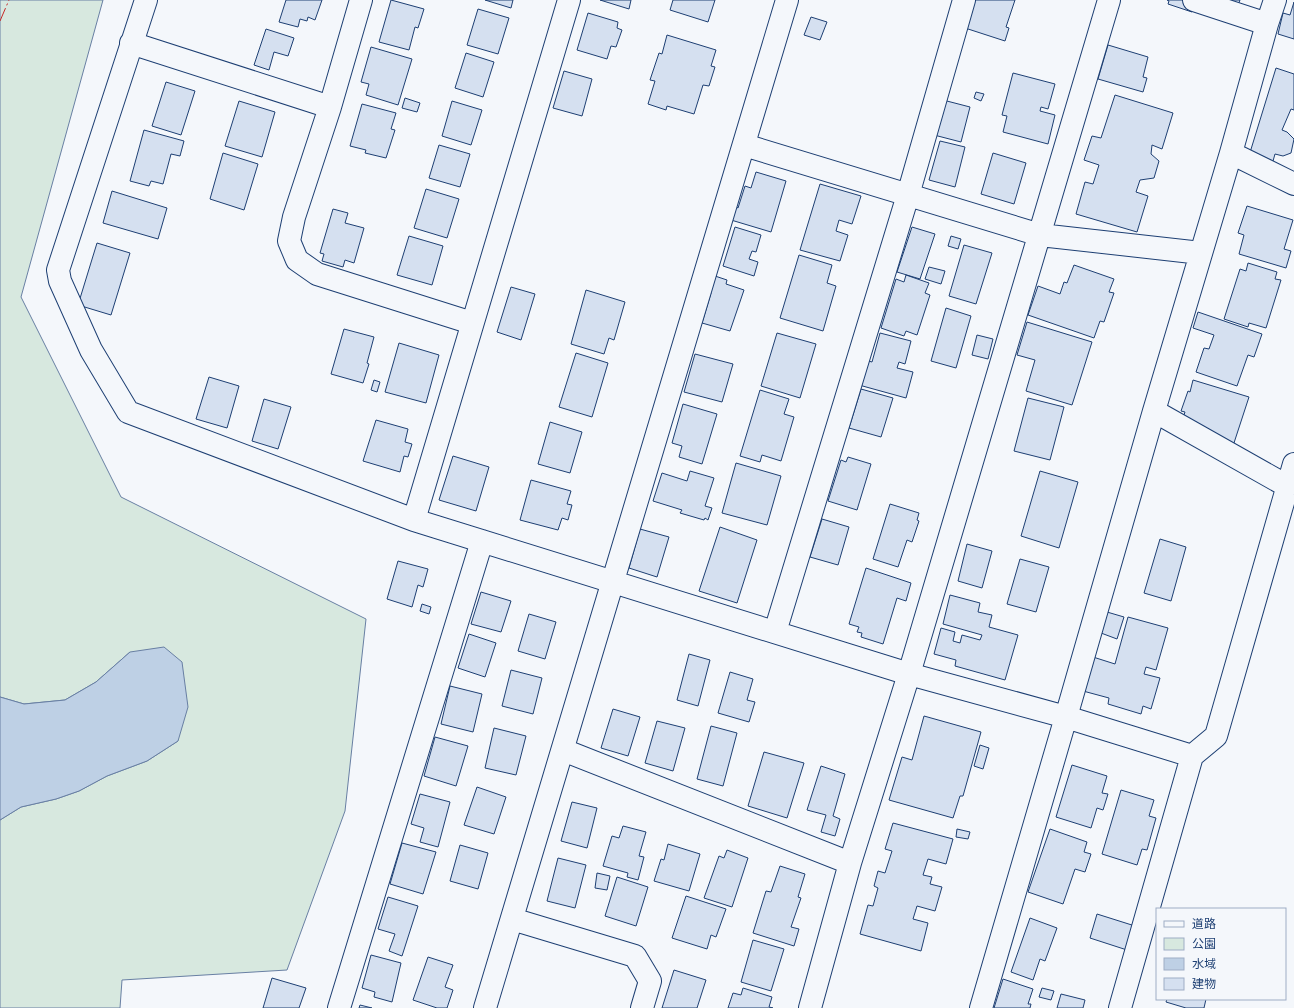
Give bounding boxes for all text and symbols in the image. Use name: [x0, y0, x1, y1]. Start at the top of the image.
legend: [1156, 908, 1286, 1000]
text: 道路: [1192, 917, 1216, 931]
text: 公園: [1192, 937, 1216, 951]
text: 水域: [1192, 957, 1216, 971]
text: 建物: [1192, 977, 1216, 991]

